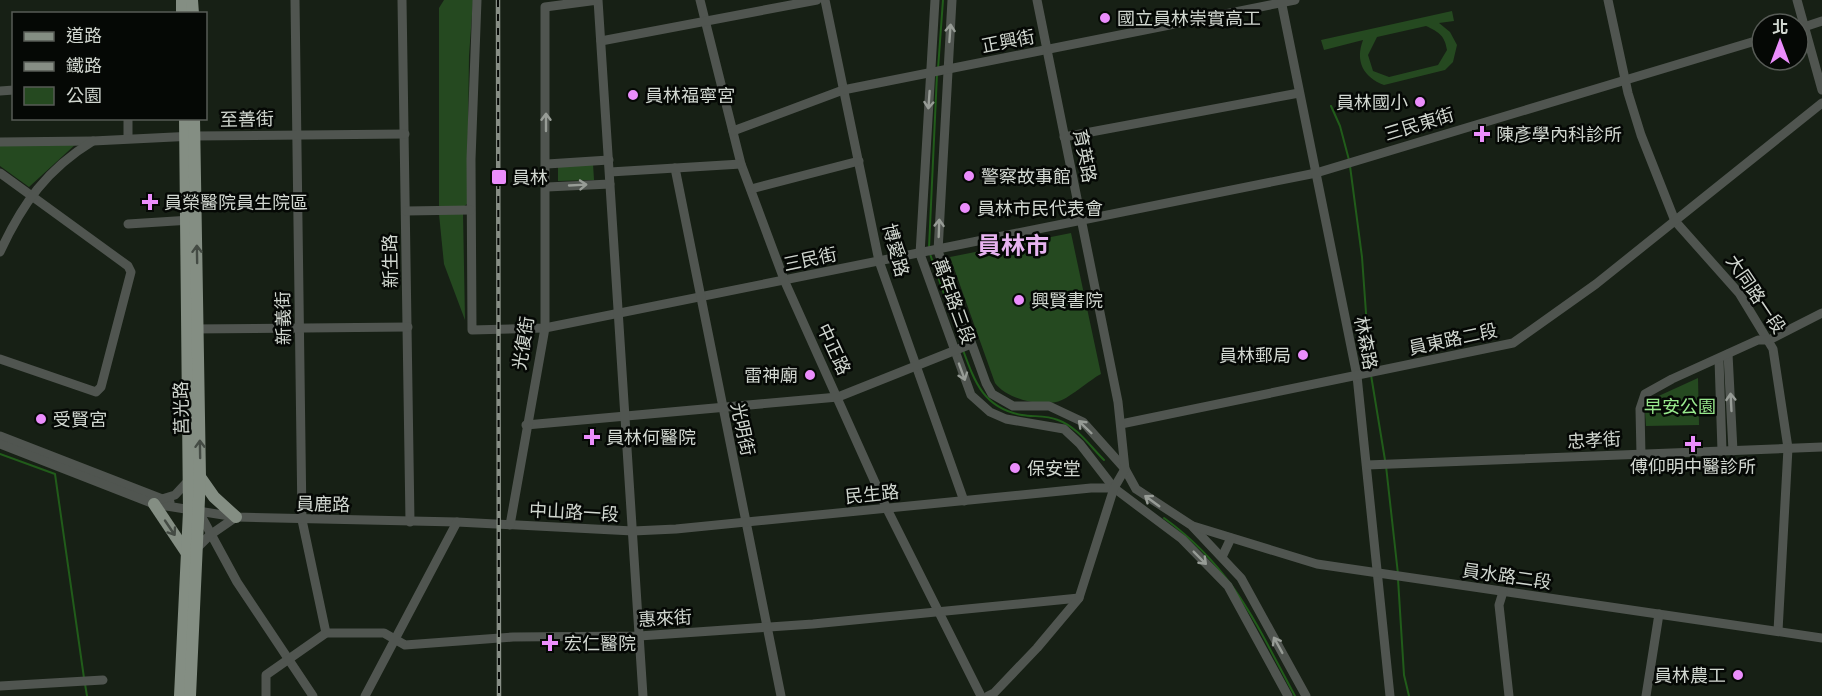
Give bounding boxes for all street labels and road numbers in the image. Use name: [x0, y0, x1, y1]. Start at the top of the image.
street label: 正興街: [979, 25, 1037, 57]
street label: 三民東街: [1381, 102, 1457, 146]
street label: 至善街: [220, 107, 274, 131]
street label: 育英路: [1069, 127, 1101, 185]
street label: 博愛路: [878, 221, 914, 279]
street label: 新生路: [378, 234, 402, 288]
street label: 三民街: [781, 242, 839, 276]
street label: 大同路一段: [1721, 250, 1791, 338]
street label: 萬年路三段: [928, 255, 980, 347]
street label: 新義街: [271, 291, 295, 345]
street label: 林森路: [1350, 314, 1382, 372]
street label: 光復街: [507, 315, 539, 371]
street label: 員東路二段: [1407, 318, 1499, 360]
street label: 中正路: [812, 320, 856, 378]
street label: 莒光路: [169, 381, 193, 435]
street label: 光明街: [726, 400, 760, 458]
street label: 忠孝街: [1566, 427, 1622, 453]
street label: 民生路: [844, 480, 900, 508]
street label: 員鹿路: [296, 492, 350, 516]
street label: 中山路一段: [528, 498, 620, 526]
street label: 員水路二段: [1461, 558, 1553, 594]
street label: 惠來街: [637, 605, 693, 631]

